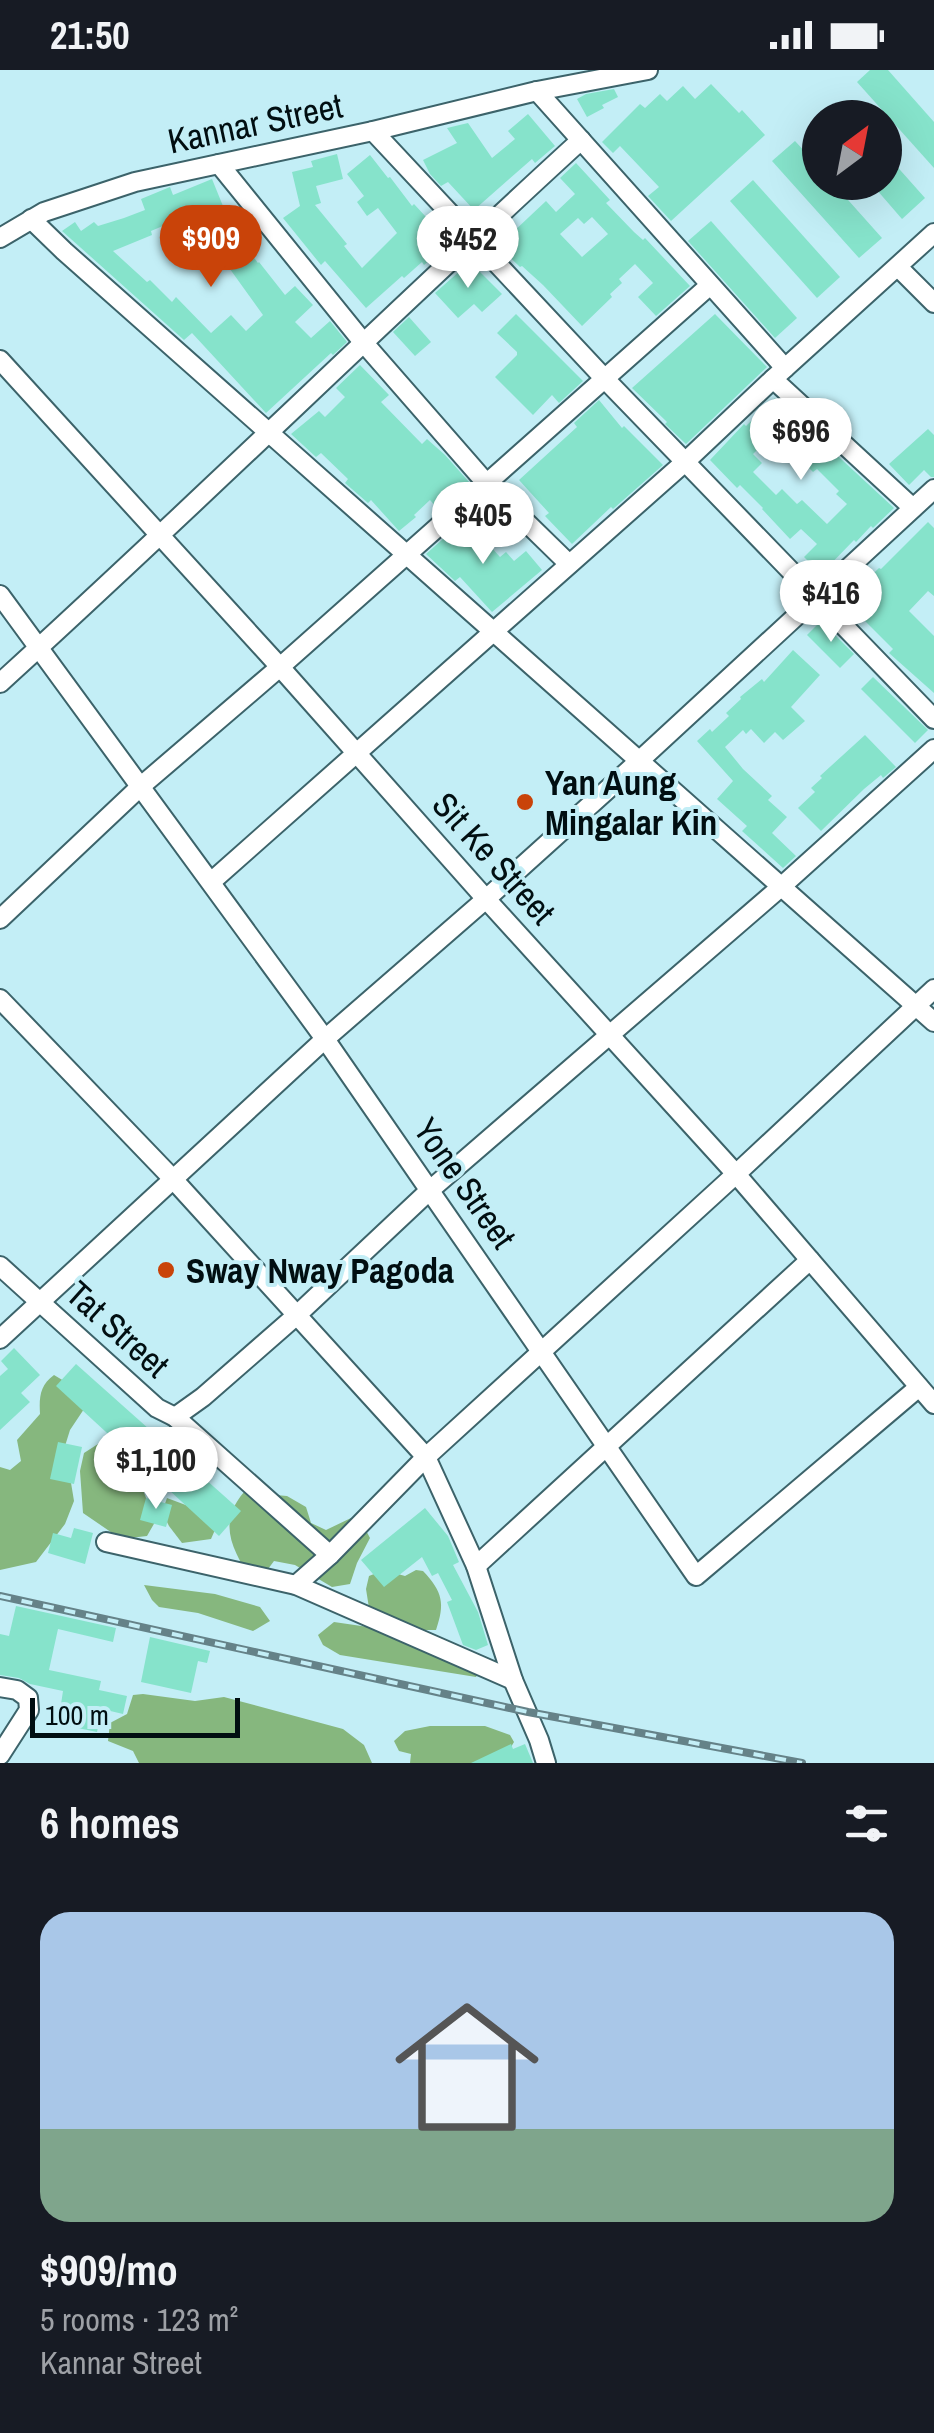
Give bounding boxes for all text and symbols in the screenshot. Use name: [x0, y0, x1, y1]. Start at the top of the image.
text: 21:50: [50, 10, 130, 61]
street label: Kannar Street: [163, 82, 347, 164]
north arrow: [802, 100, 902, 200]
map controls: [802, 100, 902, 200]
pin: $909: [152, 205, 270, 290]
pin: $452: [409, 206, 527, 291]
text: $909: [182, 216, 240, 259]
text: $452: [439, 217, 497, 260]
pin: $696: [742, 398, 860, 483]
text: $696: [772, 409, 830, 452]
pin: $405: [424, 482, 542, 567]
text: $405: [454, 493, 512, 536]
pin: $416: [772, 560, 890, 645]
text: $416: [802, 571, 860, 614]
place label: Yan Aung Mingalar Kin: [545, 759, 717, 846]
street label: Sit Ke Street: [422, 782, 566, 934]
marker: Yan Aung Mingalar Kin: [514, 791, 536, 813]
street label: Yone Street: [403, 1108, 527, 1258]
place label: Sway Nway Pagoda: [186, 1247, 454, 1294]
marker: Sway Nway Pagoda: [155, 1259, 177, 1281]
street label: Tat Street: [56, 1270, 180, 1388]
pin: $1,100: [75, 1427, 237, 1512]
text: $1,100: [116, 1438, 196, 1481]
scale bar: [30, 1693, 240, 1738]
text: 100 m: [45, 1696, 109, 1734]
text: 6 homes: [40, 1795, 180, 1851]
icon: filters: [839, 1796, 894, 1851]
icon: home: [377, 1977, 557, 2157]
text: $909/mo: [40, 2242, 178, 2298]
text: 5 rooms · 123 m²: [40, 2298, 238, 2341]
text: Kannar Street: [40, 2341, 202, 2384]

